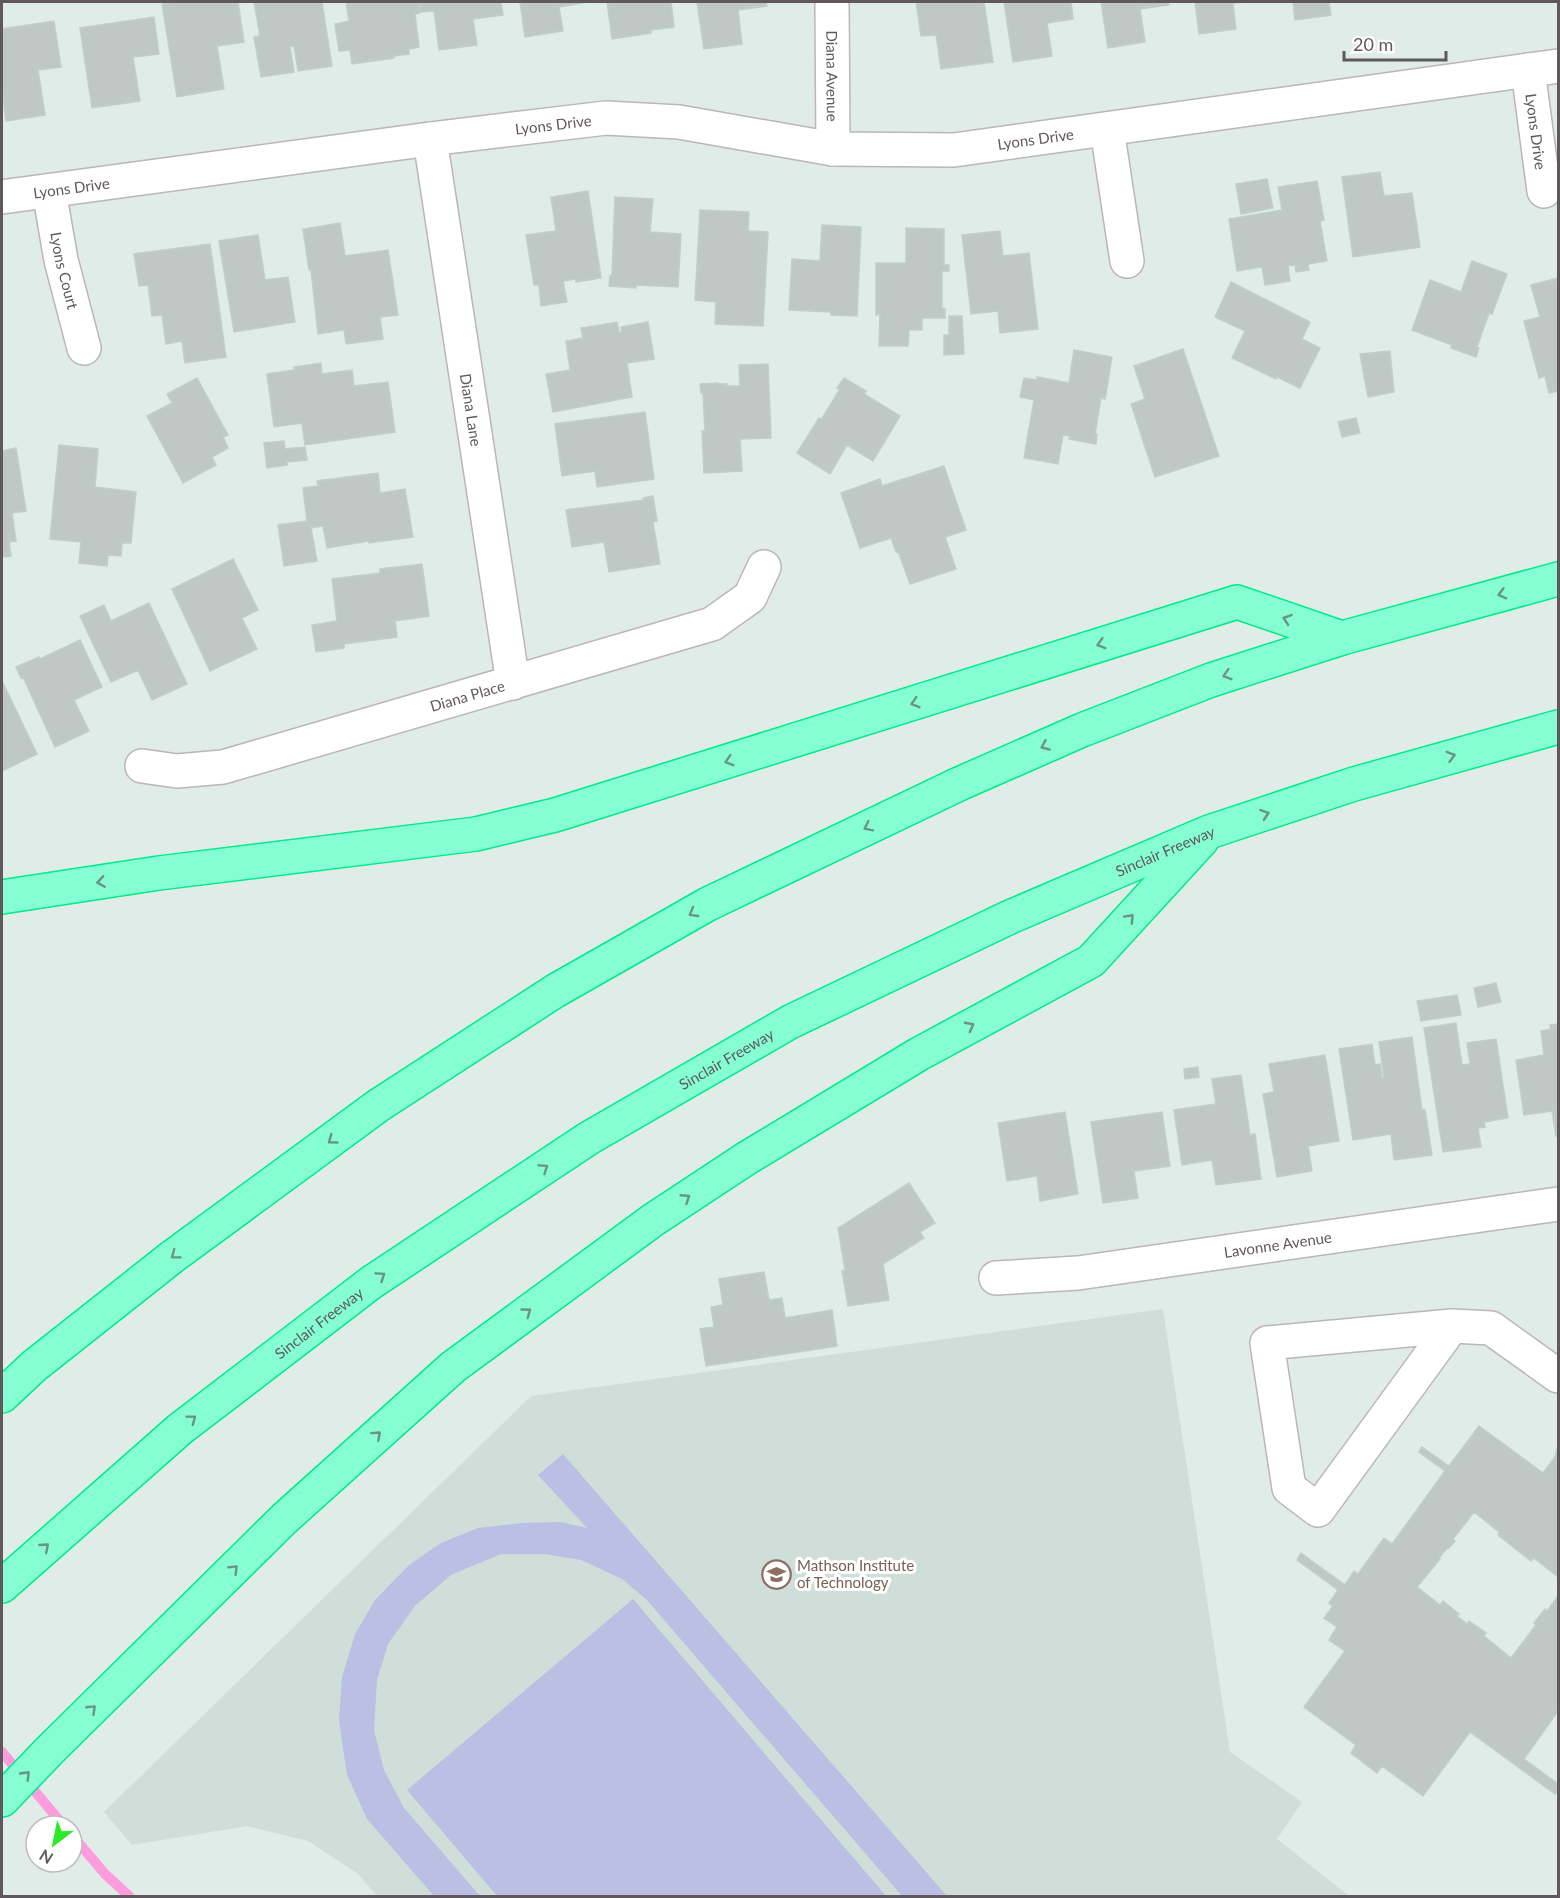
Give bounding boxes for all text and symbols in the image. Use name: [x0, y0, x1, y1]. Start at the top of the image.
scale bar: [1344, 24, 1446, 62]
street label: Diana Avenue: [823, 30, 842, 122]
text: 20 m: [1353, 33, 1393, 55]
street label: Lyons Drive: [1522, 92, 1550, 171]
street label: Lyons Drive: [514, 111, 593, 138]
street label: Lyons Drive: [996, 124, 1075, 153]
street label: Lyons Drive: [32, 174, 111, 202]
street label: Lyons Court: [47, 230, 83, 312]
street label: Diana Lane: [457, 372, 486, 448]
one-way arrow: [1497, 587, 1507, 600]
one-way arrow: [1282, 614, 1293, 627]
one-way arrow: [1097, 637, 1107, 649]
one-way arrow: [1222, 668, 1232, 680]
street label: Diana Place: [428, 676, 507, 715]
one-way arrow: [910, 695, 921, 708]
one-way arrow: [1041, 739, 1052, 751]
one-way arrow: [1445, 751, 1456, 763]
one-way arrow: [724, 754, 735, 766]
one-way arrow: [1259, 808, 1270, 821]
one-way arrow: [863, 820, 874, 832]
street label: Sinclair Freeway: [1113, 822, 1217, 880]
one-way arrow: [96, 876, 106, 888]
one-way arrow: [688, 905, 699, 917]
one-way arrow: [1123, 915, 1134, 925]
one-way arrow: [964, 1022, 974, 1033]
street label: Sinclair Freeway: [676, 1024, 777, 1093]
one-way arrow: [327, 1133, 338, 1144]
one-way arrow: [537, 1164, 548, 1175]
one-way arrow: [679, 1195, 690, 1206]
street label: Lavonne Avenue: [1223, 1228, 1333, 1261]
one-way arrow: [170, 1248, 181, 1259]
one-way arrow: [375, 1273, 386, 1284]
street label: Sinclair Freeway: [271, 1283, 367, 1362]
one-way arrow: [521, 1308, 532, 1319]
one-way arrow: [186, 1416, 197, 1427]
one-way arrow: [370, 1431, 380, 1442]
one-way arrow: [38, 1543, 49, 1554]
place label: Mathson Institute of Technology: [797, 1556, 914, 1591]
school or university icon: Mathson Institute of Technology: [760, 1558, 792, 1590]
one-way arrow: [227, 1565, 238, 1575]
one-way arrow: [84, 1705, 95, 1716]
one-way arrow: [18, 1771, 29, 1782]
north arrow: [24, 1814, 84, 1874]
text: N: [36, 1846, 56, 1868]

